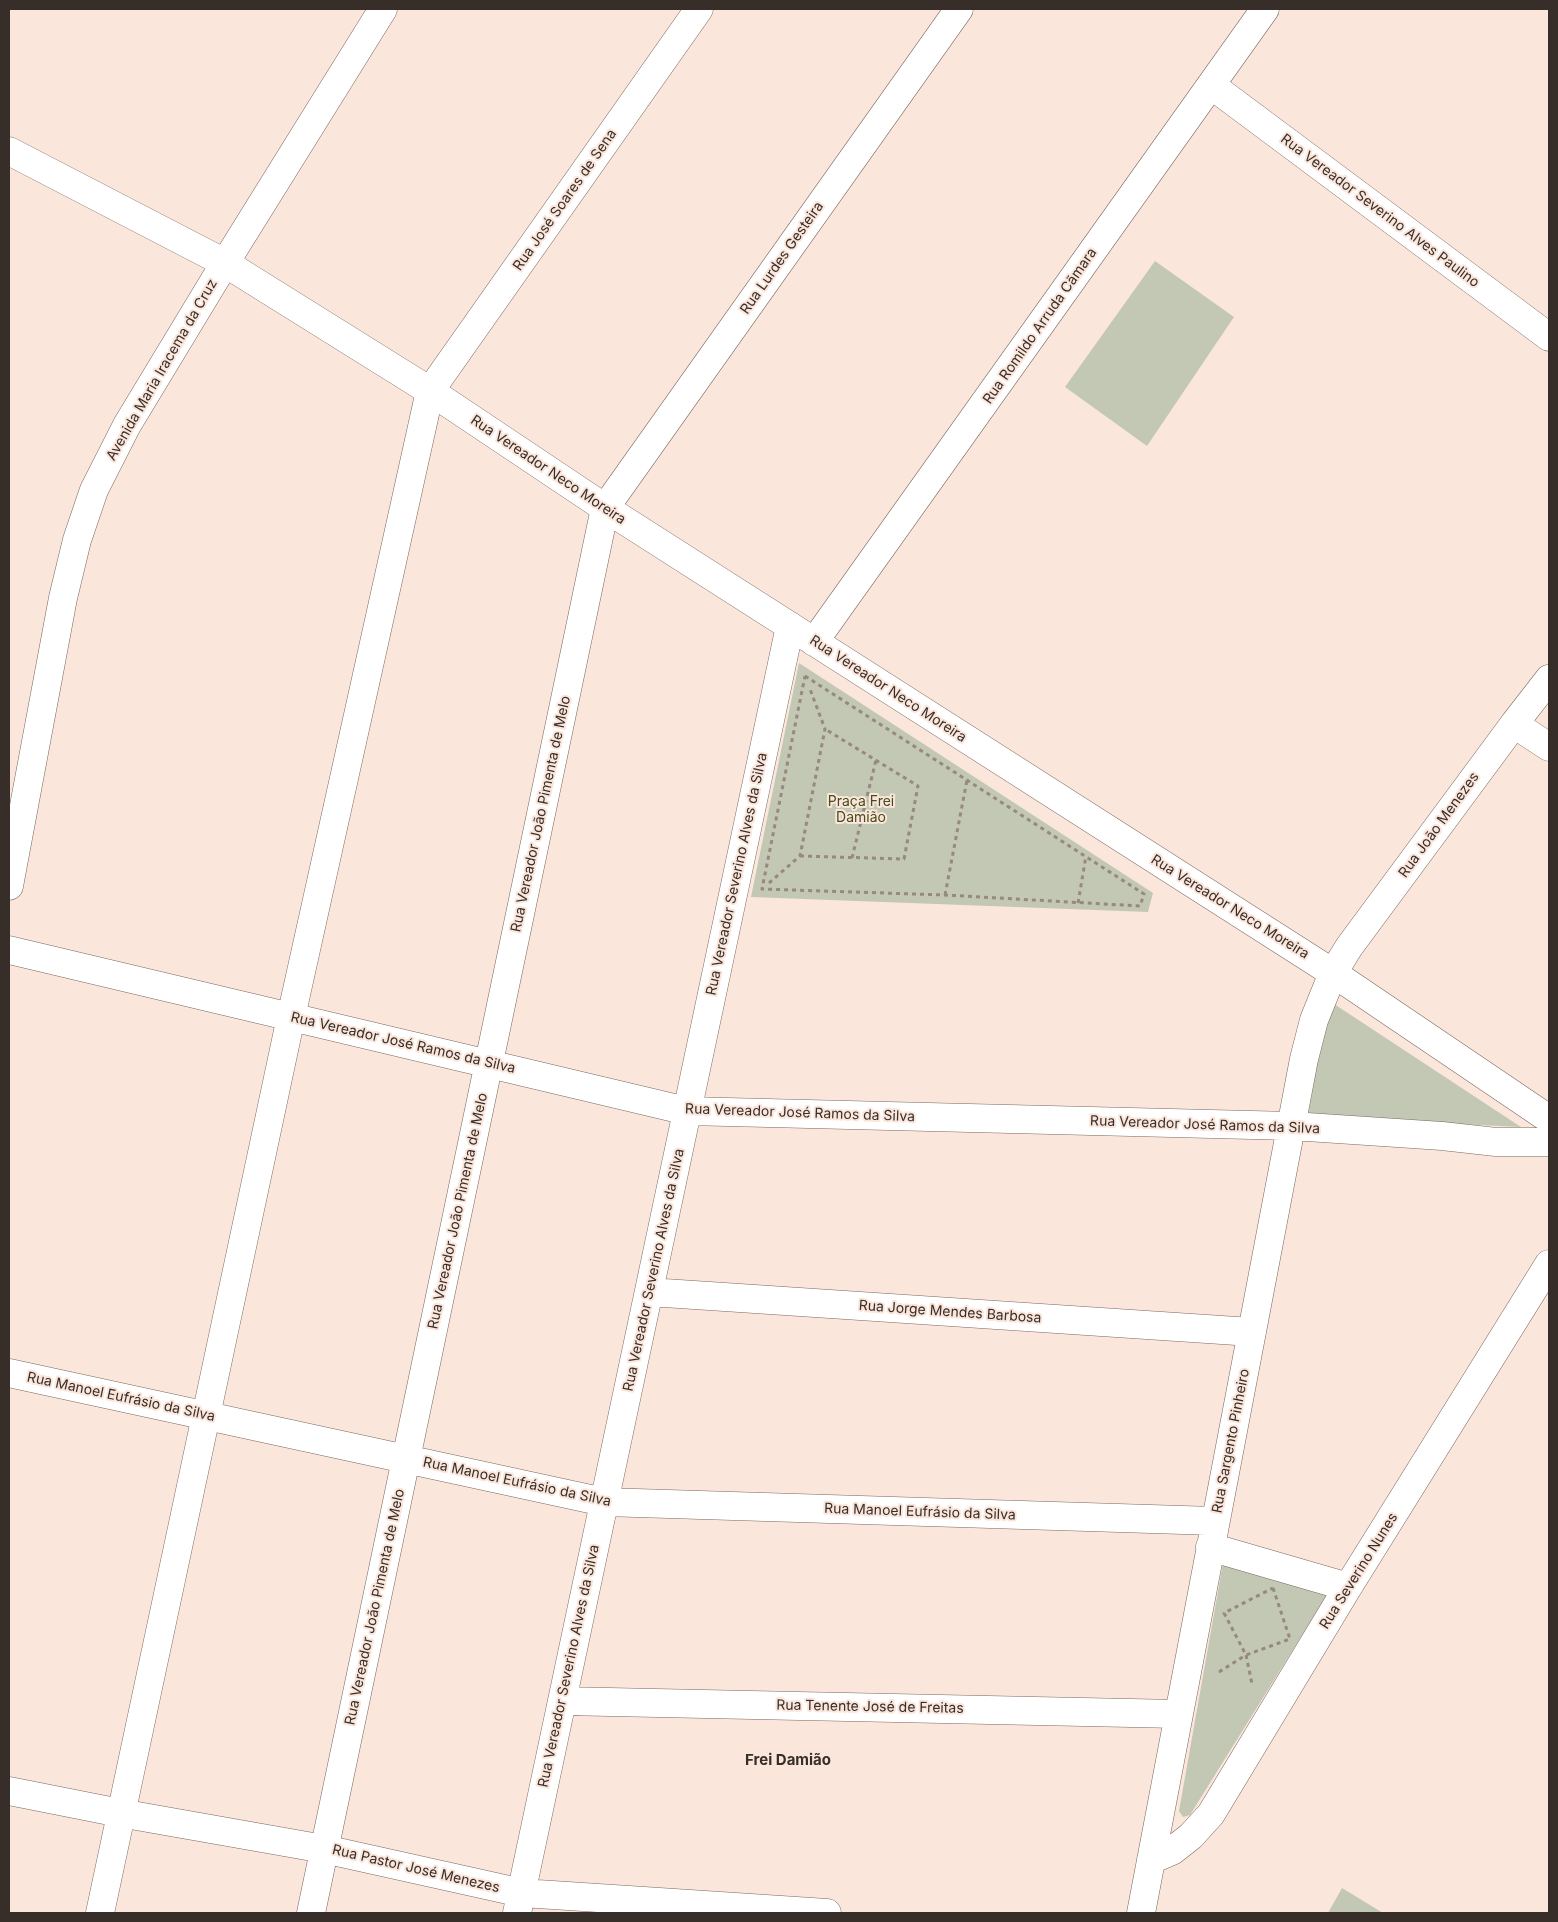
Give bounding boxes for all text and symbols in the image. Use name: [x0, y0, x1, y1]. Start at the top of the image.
street label: Rua José Soares de Sena: [510, 126, 620, 274]
street label: Rua Vereador Severino Alves Paulino: [1277, 131, 1483, 291]
street label: Rua Lurdes Gesteira: [737, 199, 827, 317]
street label: Rua Romildo Arruda Cãmara: [980, 245, 1100, 407]
street label: Avenida Maria Iracema da Cruz: [103, 276, 221, 464]
street label: Rua Vereador Neco Moreira: [467, 412, 629, 528]
street label: Rua Vereador Neco Moreira: [807, 632, 969, 746]
street label: Rua Vereador João Pimenta de Melo: [508, 694, 574, 934]
street label: Rua Vereador Severino Alves da Silva: [703, 751, 771, 997]
street label: Rua João Menezes: [1395, 769, 1483, 881]
park label: Praça Frei Damião: [828, 794, 894, 826]
street label: Rua Vereador Neco Moreira: [1148, 851, 1312, 963]
street label: Rua Vereador José Ramos da Silva: [289, 1009, 517, 1077]
street label: Rua Vereador João Pimenta de Melo: [425, 1091, 491, 1331]
street label: Rua Vereador José Ramos da Silva: [685, 1101, 915, 1125]
street label: Rua Vereador José Ramos da Silva: [1090, 1113, 1320, 1137]
street label: Rua Vereador Severino Alves da Silva: [620, 1147, 688, 1393]
street label: Rua Jorge Mendes Barbosa: [858, 1297, 1042, 1327]
street label: Rua Sargento Pinheiro: [1209, 1367, 1253, 1515]
street label: Rua Manoel Eufrásio da Silva: [25, 1369, 217, 1425]
street label: Rua Manoel Eufrásio da Silva: [421, 1454, 613, 1510]
street label: Rua Vereador João Pimenta de Melo: [342, 1487, 408, 1727]
street label: Rua Manoel Eufrásio da Silva: [824, 1500, 1016, 1524]
street label: Rua Severino Nunes: [1316, 1510, 1402, 1632]
street label: Rua Vereador Severino Alves da Silva: [535, 1543, 603, 1789]
street label: Rua Tenente José de Freitas: [776, 1697, 964, 1717]
district label: Frei Damião: [745, 1751, 831, 1769]
street label: Rua Pastor José Menezes: [331, 1842, 501, 1896]

